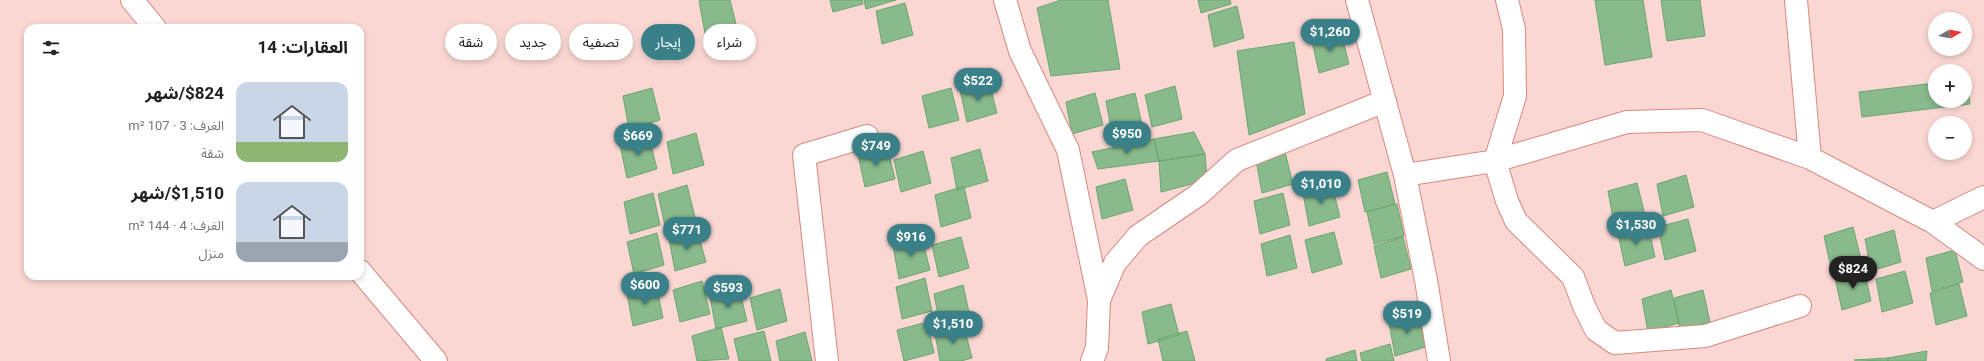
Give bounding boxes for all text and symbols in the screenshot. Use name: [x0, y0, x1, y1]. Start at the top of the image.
north arrow: [1928, 12, 1972, 56]
map controls: [1928, 12, 1972, 160]
pin: $1,260: [1297, 19, 1363, 53]
chip: شقة: [445, 24, 497, 60]
chip: جديد: [505, 24, 561, 60]
chip: تصفية: [569, 24, 633, 60]
chip: إيجار: [641, 24, 695, 60]
chip: شراء: [703, 24, 756, 60]
text: $1,260: [1310, 24, 1350, 39]
icon: filters: [40, 37, 62, 59]
text: العقارات: 14: [257, 37, 348, 57]
button: +: [1928, 64, 1972, 108]
pin: $522: [954, 68, 1002, 102]
text: $522: [963, 73, 993, 88]
text: $824/شهر: [145, 83, 224, 103]
icon: home: [268, 98, 316, 146]
button: −: [1928, 116, 1972, 160]
text: الغرف: 3 · 107 m²: [128, 118, 224, 133]
pin: $950: [1103, 121, 1151, 155]
pin: $669: [614, 123, 662, 157]
text: $950: [1112, 126, 1142, 141]
text: $669: [623, 128, 653, 143]
pin: $749: [852, 133, 900, 167]
text: $749: [861, 138, 891, 153]
text: شقة: [201, 146, 224, 161]
pin: $1,010: [1288, 171, 1354, 205]
text: $1,010: [1301, 176, 1341, 191]
text: $1,510/شهر: [131, 183, 224, 203]
icon: home: [268, 198, 316, 246]
pin: $1,530: [1603, 212, 1669, 246]
pin: $771: [663, 217, 711, 251]
text: $1,530: [1616, 217, 1656, 232]
text: الغرف: 4 · 144 m²: [128, 218, 224, 233]
text: $771: [672, 222, 702, 237]
pin: $916: [887, 224, 935, 258]
text: $916: [896, 229, 926, 244]
text: منزل: [199, 246, 224, 261]
pin: $824: [1829, 256, 1877, 290]
text: $824: [1838, 261, 1868, 276]
pin: $600: [621, 272, 669, 306]
pin: $593: [704, 275, 752, 309]
text: $600: [630, 277, 660, 292]
text: $593: [713, 280, 743, 295]
pin: $519: [1383, 301, 1431, 335]
text: $519: [1392, 306, 1422, 321]
pin: $1,510: [920, 311, 986, 345]
text: $1,510: [933, 316, 973, 331]

